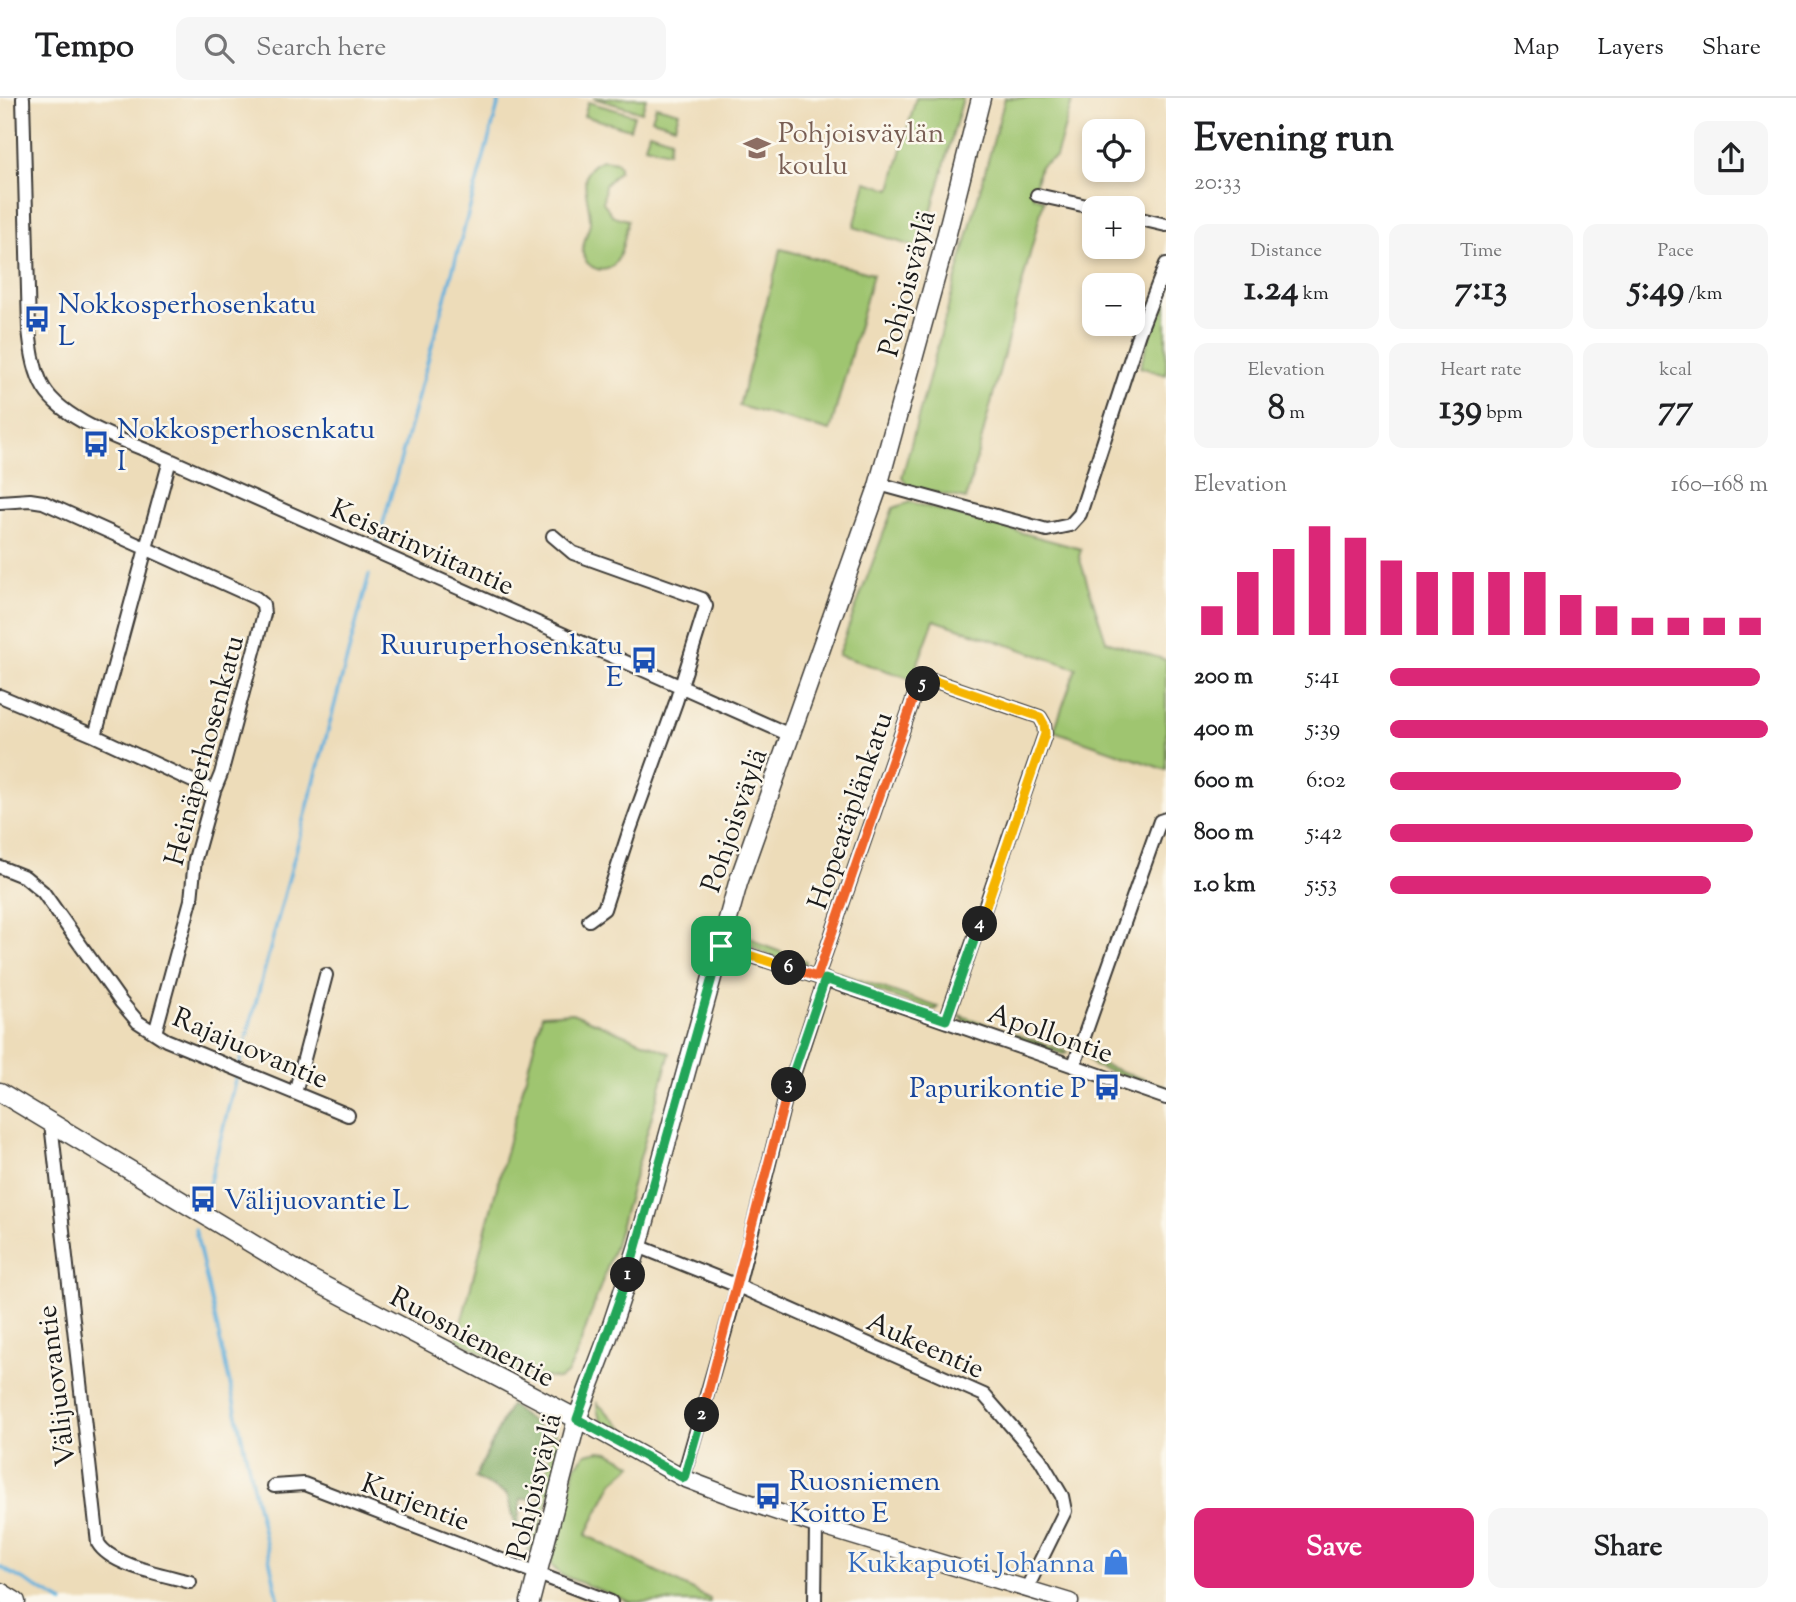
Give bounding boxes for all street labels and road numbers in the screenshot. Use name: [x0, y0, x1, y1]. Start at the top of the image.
street label: Pohjoisväylä: [870, 206, 948, 361]
street label: Keisarinviitantie: [323, 490, 520, 607]
street label: Heinäperhosenkatu: [156, 631, 256, 870]
street label: Hopeatäplänkatu: [799, 707, 904, 915]
street label: Pohjoisväylä: [693, 744, 779, 898]
street label: Apollontie: [982, 995, 1118, 1075]
street label: Rajajuovantie: [166, 999, 334, 1101]
street label: Ruosniementie: [382, 1278, 561, 1399]
street label: Välijuovantie: [28, 1303, 88, 1469]
street label: Aukeentie: [859, 1303, 990, 1391]
street label: Pohjoisväylä: [498, 1409, 573, 1564]
street label: Kurjentie: [355, 1465, 475, 1543]

